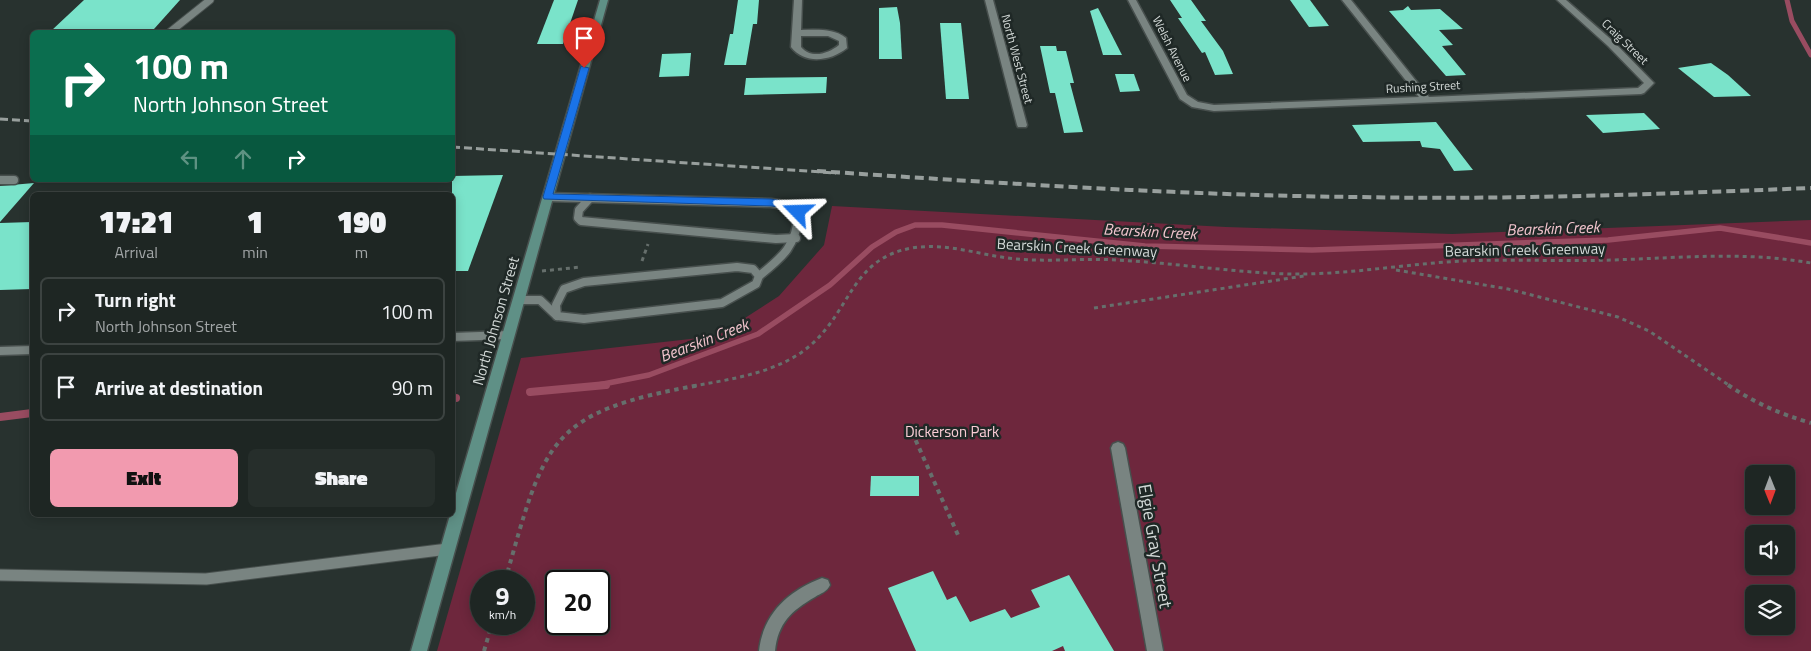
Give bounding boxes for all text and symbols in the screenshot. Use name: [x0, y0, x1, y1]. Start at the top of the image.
street label: North West Street: [996, 12, 1039, 106]
street label: Welsh Avenue: [1148, 13, 1197, 85]
street label: Craig Street: [1598, 14, 1654, 70]
pin: [563, 17, 605, 68]
icon: arrive: [570, 24, 598, 52]
text: 100 m: [133, 39, 229, 93]
icon: right: [50, 50, 115, 115]
street label: Rushing Street: [1385, 75, 1461, 98]
text: North Johnson Street: [133, 87, 328, 121]
icon: left: [176, 145, 204, 173]
icon: ahead: [229, 145, 257, 173]
icon: right: [282, 145, 310, 173]
position arrow: [771, 185, 823, 237]
text: 17:21: [99, 199, 173, 245]
text: 1: [247, 199, 263, 245]
text: 190: [337, 199, 386, 245]
water label: Bearskin Creek: [1506, 214, 1602, 242]
water label: Bearskin Creek: [1103, 217, 1199, 246]
street label: Bearskin Creek Greenway: [996, 232, 1158, 263]
street label: Bearskin Creek Greenway: [1445, 237, 1605, 262]
text: Arrival: [114, 240, 158, 264]
text: min: [242, 240, 268, 264]
text: m: [355, 240, 368, 264]
street label: North Johnson Street: [466, 253, 525, 388]
text: Turn right: [95, 285, 176, 314]
icon: right: [52, 297, 80, 325]
text: 100 m: [381, 297, 433, 326]
water label: Bearskin Creek: [656, 311, 754, 368]
text: North Johnson Street: [95, 314, 237, 338]
icon: arrive: [52, 373, 80, 401]
text: Arrive at destination: [95, 373, 263, 402]
text: 90 m: [392, 373, 433, 402]
park label: Dickerson Park: [905, 420, 999, 443]
button: Exit: [50, 449, 238, 507]
button: Share: [248, 449, 435, 507]
north arrow: [1745, 465, 1795, 515]
map controls: [1745, 465, 1795, 635]
street label: Elgie Gray Street: [1131, 482, 1180, 611]
button: sound: [1745, 525, 1795, 575]
speed limit sign: 20: [545, 570, 610, 635]
text: 9: [495, 577, 510, 615]
button: layers: [1745, 585, 1795, 635]
text: km/h: [489, 605, 516, 624]

